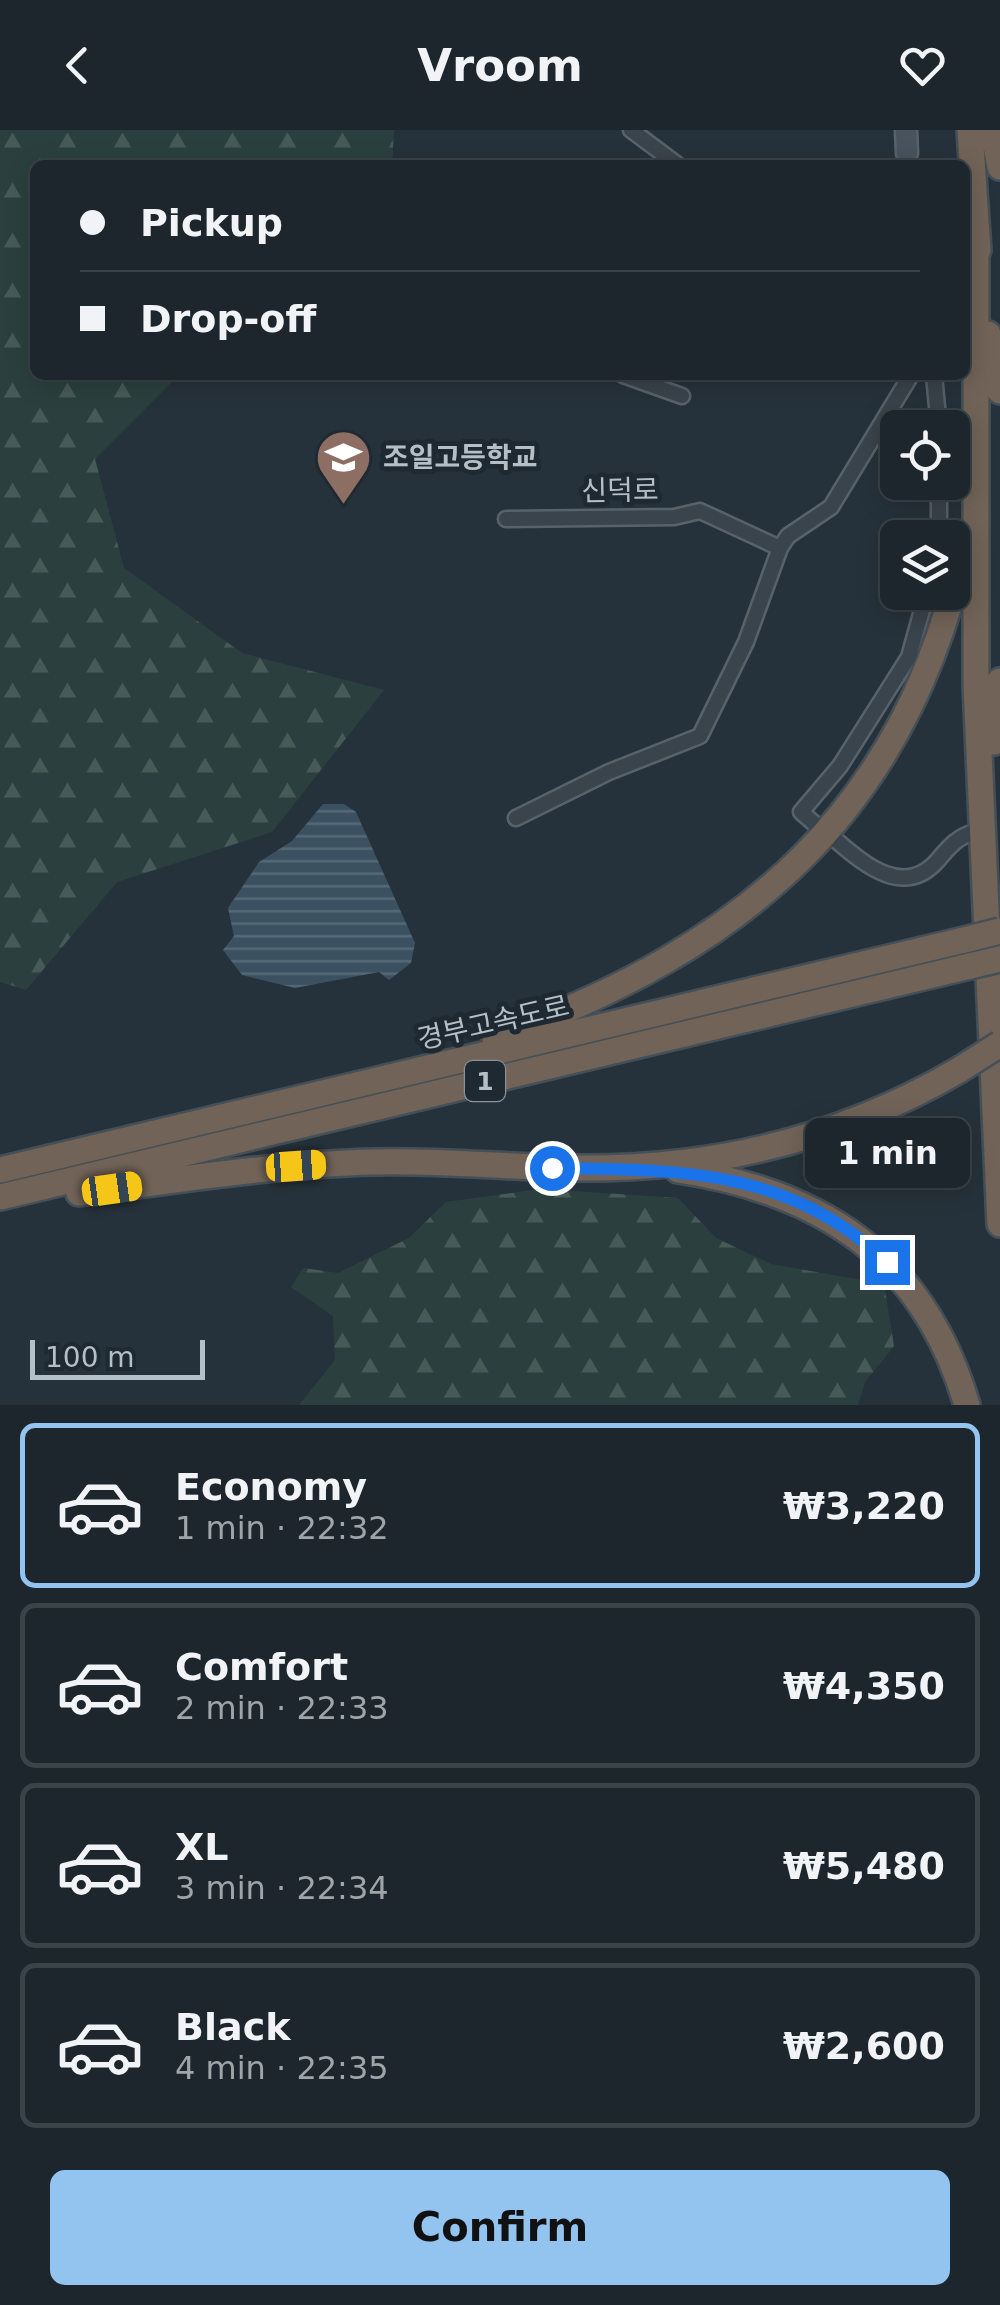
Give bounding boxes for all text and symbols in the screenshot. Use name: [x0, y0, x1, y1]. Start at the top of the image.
icon: back: [50, 38, 105, 93]
icon: heart: [895, 38, 950, 93]
text: Vroom: [417, 39, 583, 92]
text: Pickup: [140, 201, 283, 245]
text: Drop-off: [140, 297, 316, 341]
map controls: [880, 410, 970, 610]
button: locate: [880, 410, 970, 500]
school or university icon: 조일고등학교: [314, 427, 374, 506]
place label: 조일고등학교: [383, 441, 538, 474]
street label: 신덕로: [581, 473, 659, 508]
button: layers: [880, 520, 970, 610]
street label: 경부고속도로: [414, 989, 572, 1056]
road number: 1: [465, 1061, 505, 1101]
callout: 1 min: [804, 1117, 970, 1187]
text: 1 min: [837, 1134, 938, 1172]
route start: [530, 1146, 575, 1191]
car: [265, 1149, 327, 1183]
car: [80, 1170, 144, 1208]
route end: [865, 1240, 910, 1285]
scale bar: [30, 1335, 205, 1380]
text: 100 m: [45, 1341, 135, 1374]
icon: car: [55, 1461, 145, 1551]
text: Economy: [175, 1465, 367, 1509]
text: ₩3,220: [783, 1484, 945, 1528]
text: 1 min · 22:32: [175, 1509, 389, 1547]
icon: car: [55, 1641, 145, 1731]
text: Comfort: [175, 1645, 348, 1689]
text: ₩4,350: [783, 1664, 945, 1708]
text: 2 min · 22:33: [175, 1689, 389, 1727]
icon: car: [55, 1821, 145, 1911]
text: XL: [175, 1825, 229, 1869]
text: ₩5,480: [783, 1844, 945, 1888]
text: 3 min · 22:34: [175, 1869, 389, 1907]
icon: car: [55, 2001, 145, 2091]
text: Black: [175, 2005, 290, 2049]
text: ₩2,600: [783, 2024, 945, 2068]
text: 4 min · 22:35: [175, 2049, 389, 2087]
button: Confirm: [50, 2170, 950, 2285]

